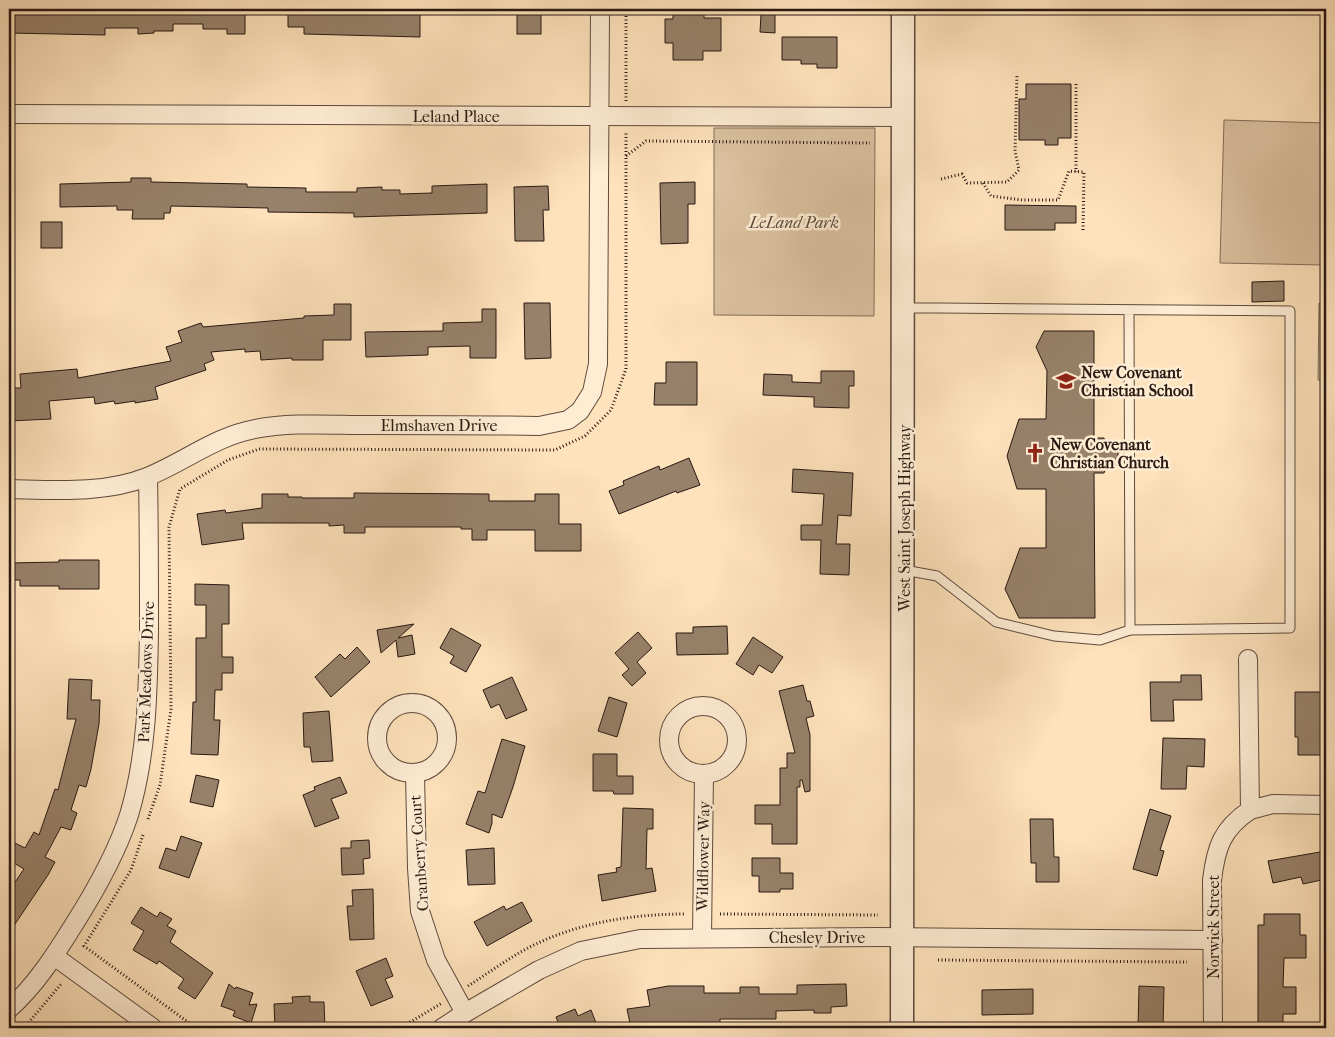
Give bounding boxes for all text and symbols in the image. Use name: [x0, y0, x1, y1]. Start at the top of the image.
street label: Leland Place: [412, 107, 500, 126]
park label: LeLand Park: [748, 213, 839, 232]
place label: New Covenant Christian School: [1081, 363, 1194, 400]
school or university icon: New Covenant Christian School: [1055, 370, 1077, 392]
street label: Elmshaven Drive: [381, 416, 498, 435]
street label: West Saint Joseph Highway: [895, 424, 914, 612]
place label: New Covenant Christian Church: [1050, 435, 1170, 472]
church icon: New Covenant Christian Church: [1024, 442, 1046, 464]
street label: Park Meadows Drive: [134, 601, 158, 743]
street label: Cranberry Court: [405, 794, 433, 912]
street label: Wildflower Way: [693, 800, 713, 912]
street label: Norwick Street: [1204, 875, 1223, 979]
street label: Chesley Drive: [769, 928, 865, 947]

